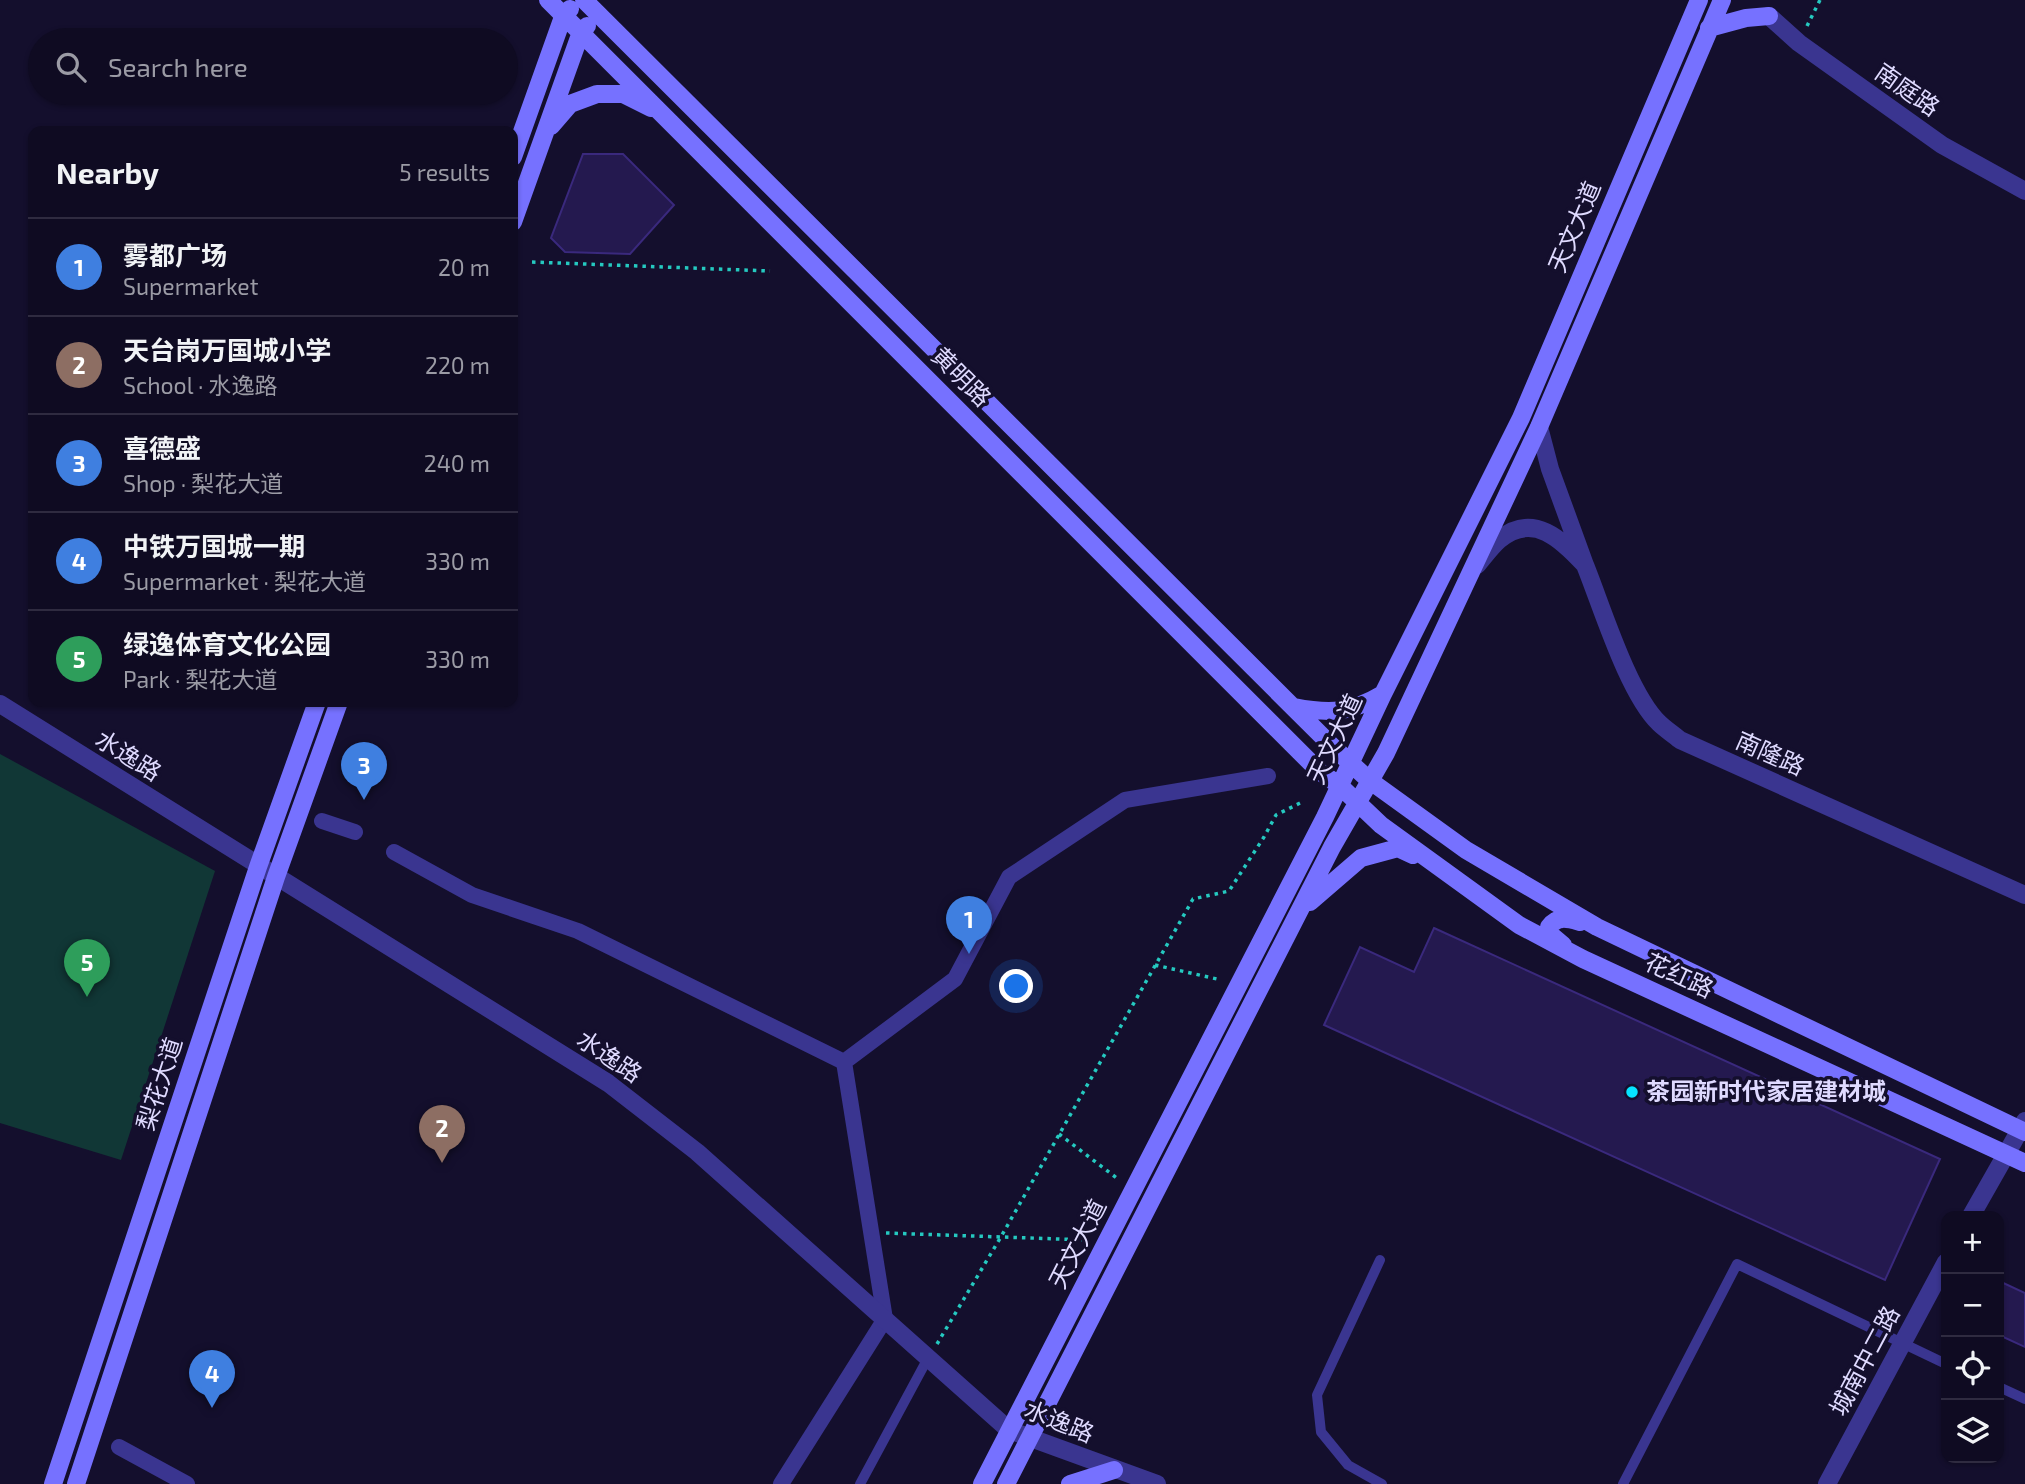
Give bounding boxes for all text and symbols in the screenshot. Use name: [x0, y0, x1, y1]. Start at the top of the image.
search box: [28, 28, 518, 105]
icon: search: [52, 48, 90, 86]
text: Search here: [108, 51, 248, 82]
street label: 南庭路: [1870, 56, 1946, 121]
text: Nearby: [56, 154, 159, 190]
text: 5 results: [399, 158, 490, 186]
street label: 天文大道: [1542, 177, 1606, 276]
text: 雾都广场: [123, 239, 227, 270]
text: 1: [74, 253, 84, 281]
text: 20 m: [438, 253, 490, 281]
text: Supermarket: [123, 272, 258, 300]
text: 天台岗万国城小学: [123, 334, 331, 365]
street label: 黄明路: [926, 340, 998, 412]
text: 2: [72, 351, 86, 379]
text: 220 m: [425, 351, 490, 379]
text: School · 水逸路: [123, 371, 278, 399]
text: 喜德盛: [123, 432, 201, 463]
text: 3: [72, 449, 86, 477]
text: 240 m: [424, 449, 490, 477]
text: Shop · 梨花大道: [123, 469, 283, 497]
text: 中铁万国城一期: [123, 530, 305, 561]
text: 4: [72, 547, 86, 575]
text: 330 m: [425, 547, 490, 575]
text: Supermarket · 梨花大道: [123, 567, 366, 595]
text: 绿逸体育文化公园: [123, 628, 331, 659]
text: 5: [73, 645, 85, 673]
text: 330 m: [425, 645, 490, 673]
text: Park · 梨花大道: [123, 665, 278, 693]
street label: 天文大道: [1300, 689, 1367, 788]
street label: 水逸路: [91, 723, 167, 786]
street label: 南隆路: [1732, 725, 1809, 781]
pin: 3: [341, 742, 387, 800]
pin: 1: [946, 896, 992, 954]
pin: 5: [64, 939, 110, 997]
street label: 花红路: [1641, 946, 1718, 1003]
your location: [999, 969, 1033, 1003]
street label: 水逸路: [572, 1024, 648, 1088]
street label: 梨花大道: [130, 1033, 187, 1134]
place label: 茶园新时代家居建材城: [1646, 1076, 1886, 1105]
marker: 茶园新时代家居建材城: [1624, 1084, 1640, 1100]
pin: 2: [419, 1105, 465, 1163]
street label: 天文大道: [1042, 1194, 1111, 1293]
map controls: [1941, 1211, 2004, 1463]
button: +: [1941, 1211, 2004, 1274]
button: −: [1941, 1274, 2004, 1337]
street label: 城南中二路: [1823, 1301, 1905, 1420]
button: locate: [1941, 1337, 2004, 1400]
pin: 4: [189, 1350, 235, 1408]
street label: 水逸路: [1021, 1394, 1098, 1448]
button: layers: [1941, 1400, 2004, 1463]

